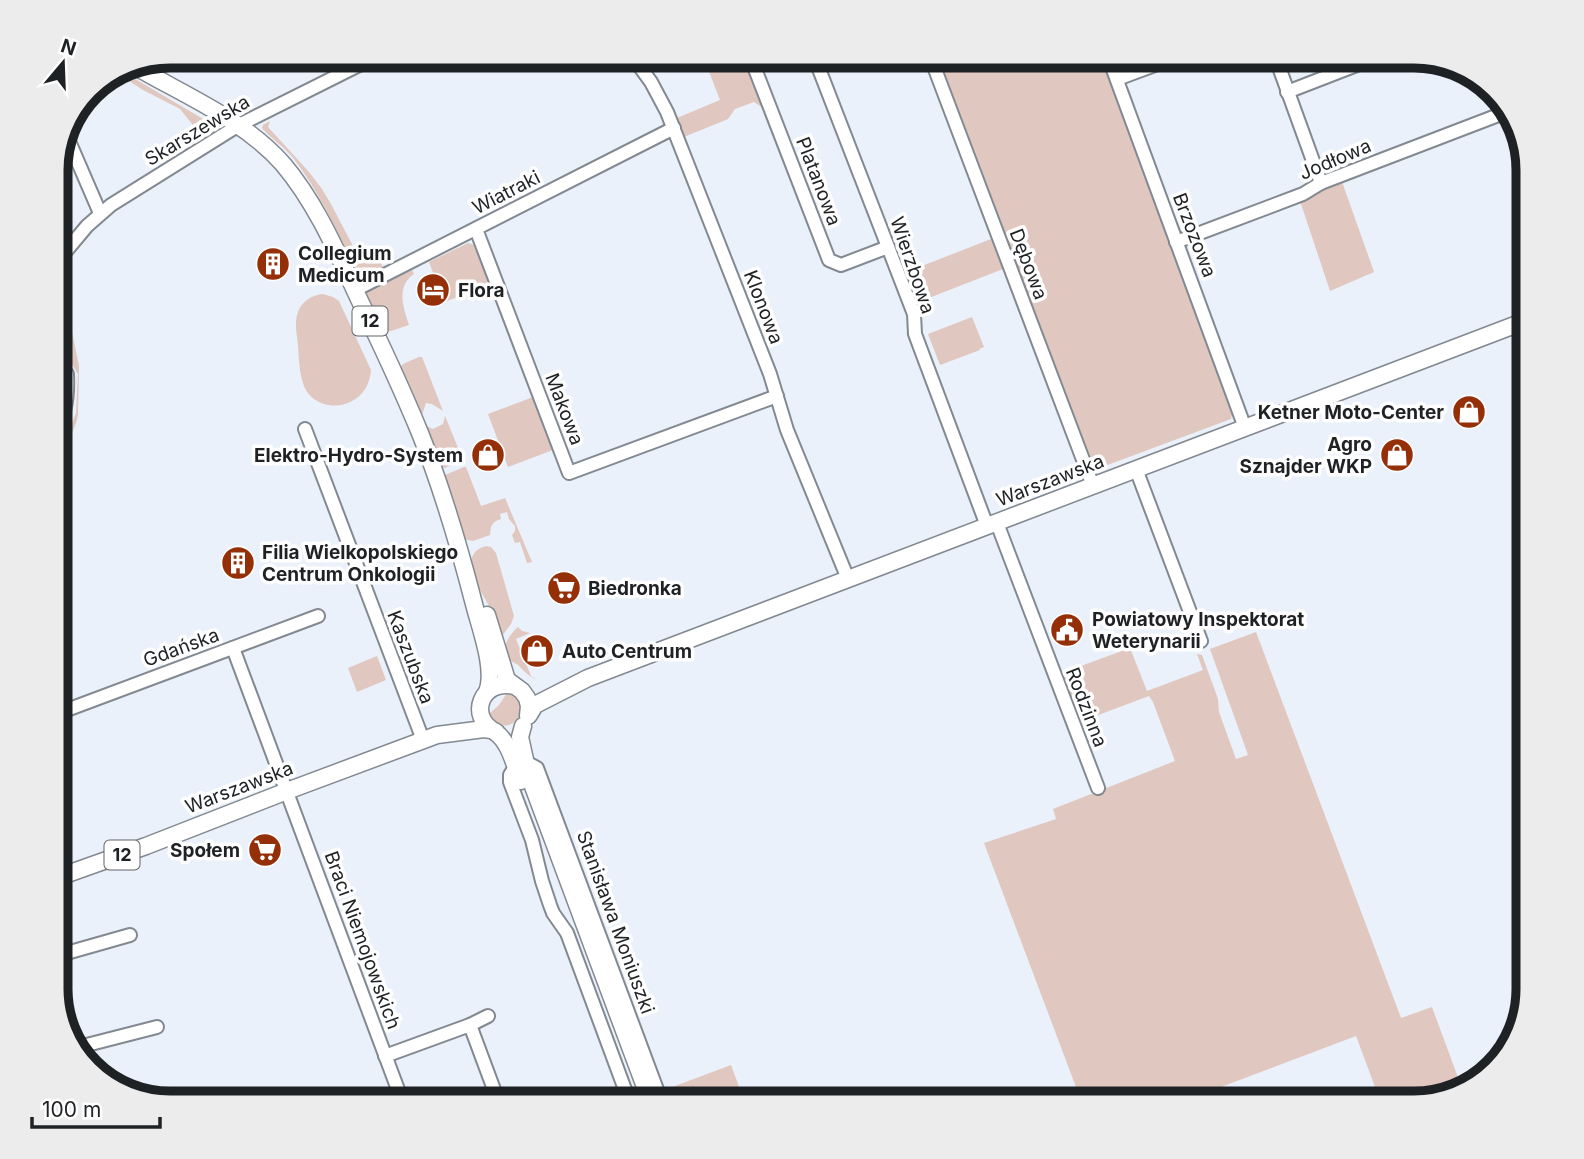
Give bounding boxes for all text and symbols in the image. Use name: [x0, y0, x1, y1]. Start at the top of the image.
north arrow: [28, 28, 98, 98]
text: N: [58, 34, 79, 61]
street label: Skarszewska: [141, 90, 254, 171]
street label: Platanowa: [791, 134, 846, 229]
street label: Jodłowa: [1296, 134, 1375, 185]
street label: Wiatraki: [468, 166, 544, 219]
street label: Brzozowa: [1168, 190, 1221, 281]
street label: Wierzbowa: [885, 214, 940, 317]
street label: Dębowa: [1005, 226, 1052, 303]
place label: Collegium Medicum: [298, 242, 392, 287]
building icon: Collegium Medicum: [254, 245, 292, 283]
street label: Klonowa: [739, 267, 788, 347]
hotel icon: Flora: [414, 271, 452, 309]
place label: Flora: [458, 279, 504, 302]
road number: 12: [352, 306, 388, 335]
street label: Makowa: [540, 370, 589, 448]
shop icon: Ketner Moto-Center: [1450, 393, 1488, 431]
place label: Ketner Moto-Center: [1258, 401, 1444, 424]
place label: Agro Sznajder WKP: [1239, 433, 1372, 478]
shop icon: Elektro-Hydro-System: [469, 436, 507, 474]
shop icon: Agro Sznajder WKP: [1378, 436, 1416, 474]
place label: Elektro-Hydro-System: [254, 444, 463, 467]
street label: Warszawska: [993, 449, 1107, 512]
place label: Filia Wielkopolskiego Centrum Onkologii: [262, 541, 458, 586]
building icon: Filia Wielkopolskiego Centrum Onkologii: [219, 544, 257, 582]
supermarket icon: Biedronka: [545, 569, 583, 607]
place label: Biedronka: [588, 577, 682, 600]
street label: Kaszubska: [382, 607, 439, 707]
place label: Powiatowy Inspektorat Weterynarii: [1092, 608, 1304, 653]
public building icon: Powiatowy Inspektorat Weterynarii: [1048, 611, 1086, 649]
street label: Gdańska: [140, 623, 222, 672]
shop icon: Auto Centrum: [518, 632, 556, 670]
place label: Auto Centrum: [562, 640, 692, 663]
street label: Rodzinna: [1061, 664, 1112, 750]
street label: Warszawska: [182, 756, 296, 819]
street label: Stanisława Moniuszki: [572, 828, 659, 1017]
supermarket icon: Społem: [246, 831, 284, 869]
place label: Społem: [170, 839, 240, 862]
road number: 12: [104, 840, 140, 870]
street label: Braci Niemojowskich: [320, 848, 405, 1032]
scale bar: [32, 1086, 159, 1130]
text: 100 m: [42, 1097, 101, 1122]

